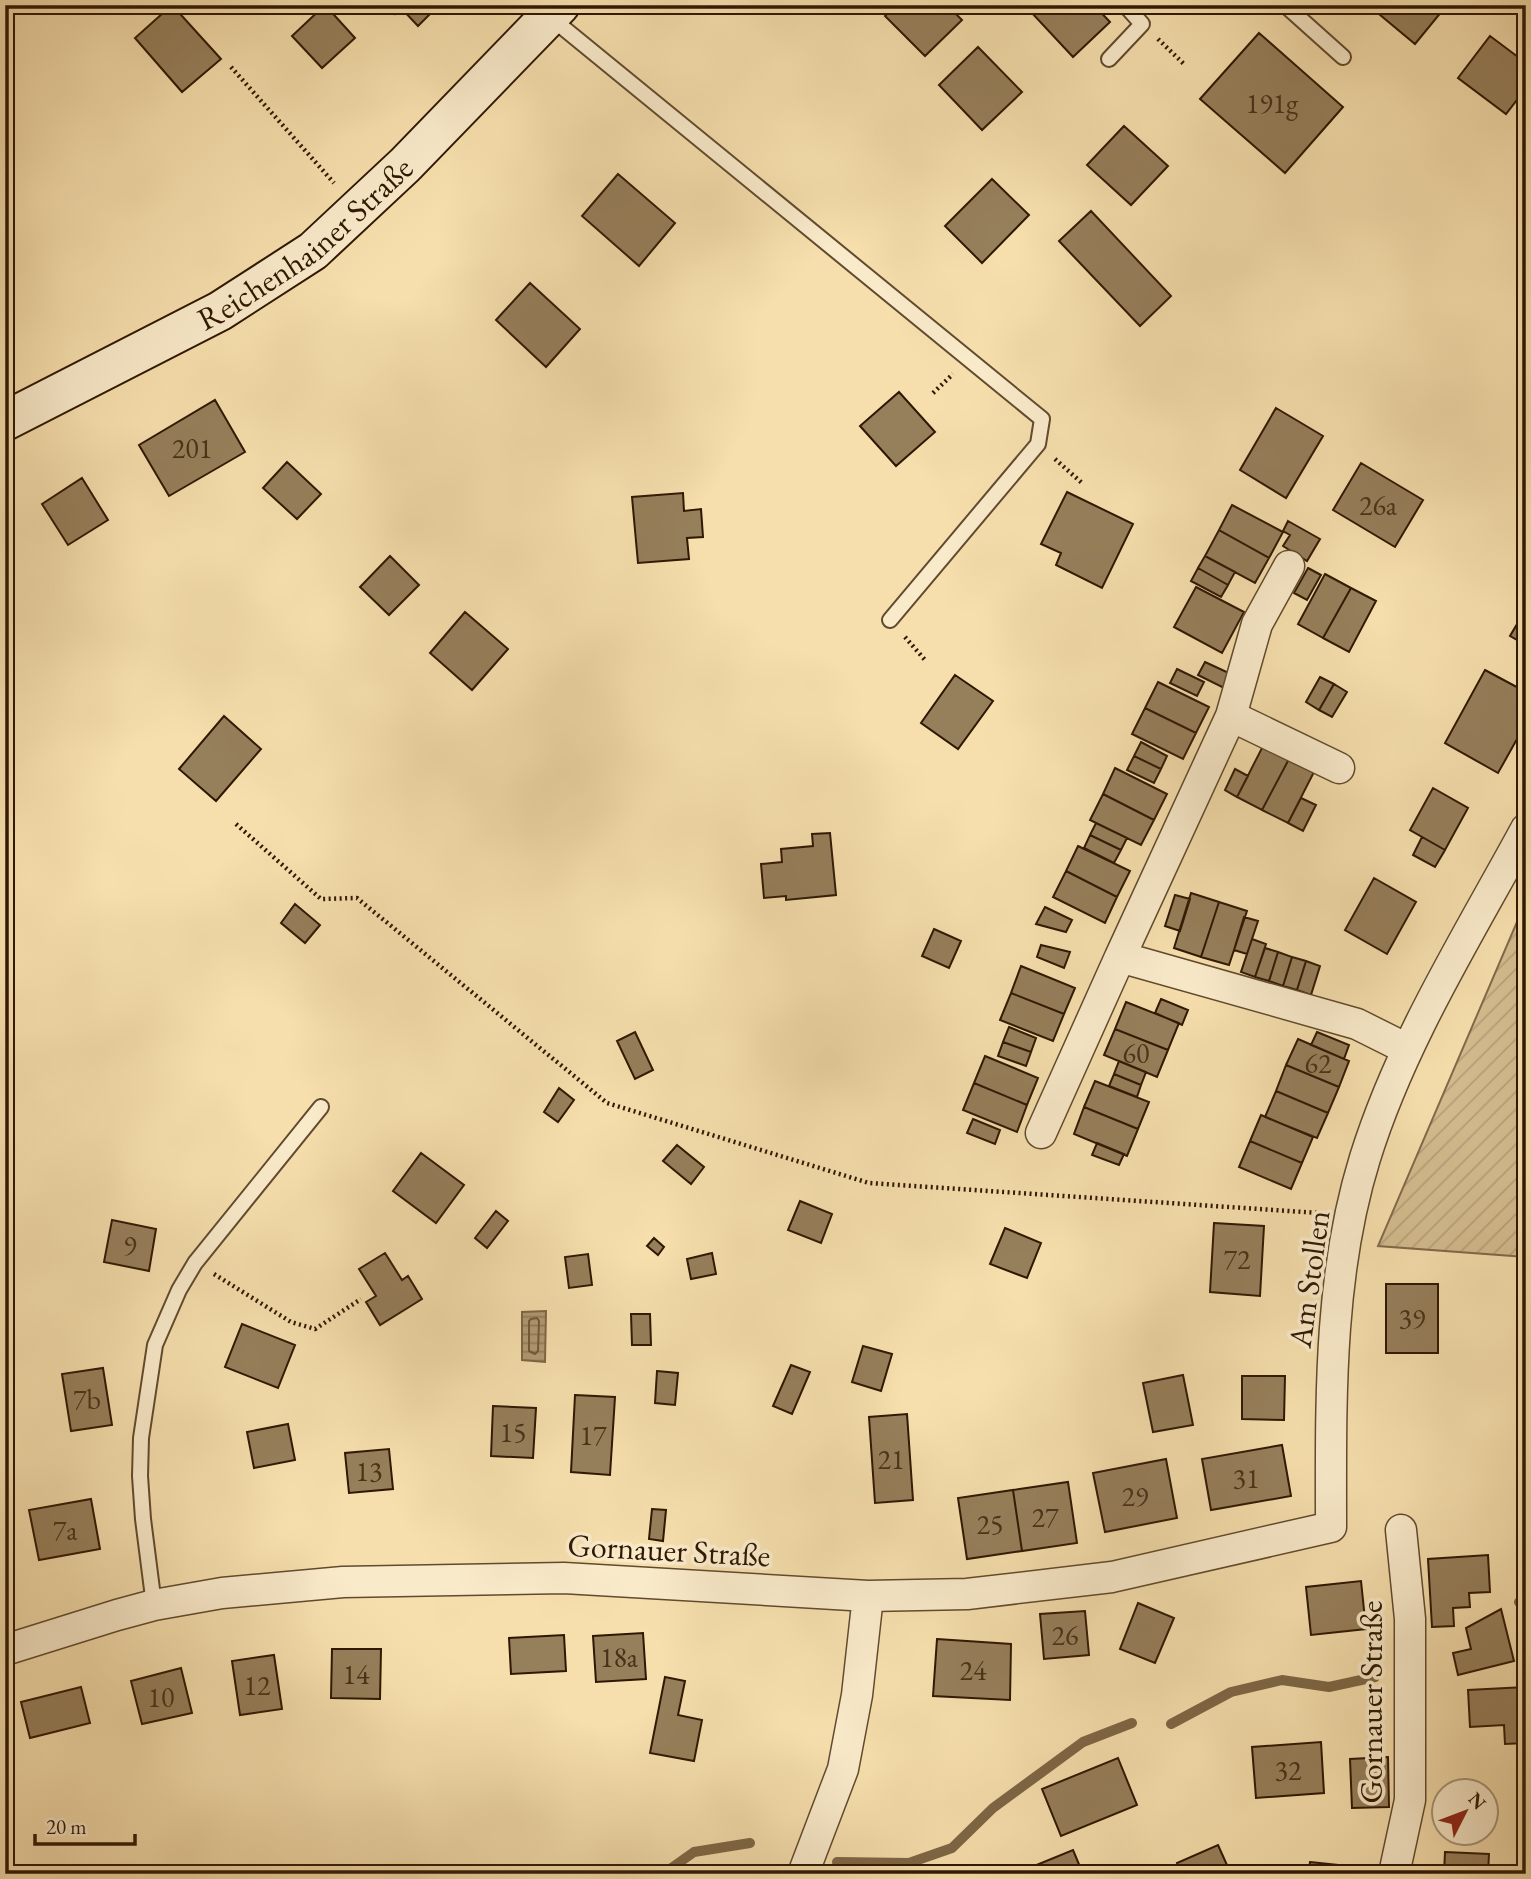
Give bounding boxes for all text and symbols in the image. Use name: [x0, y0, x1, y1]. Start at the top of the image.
house number: 191g: [1246, 85, 1299, 121]
street label: Reichenhainer Straße: [190, 147, 422, 340]
house number: 201: [172, 430, 212, 466]
house number: 26a: [1359, 487, 1398, 523]
house number: 60: [1123, 1035, 1149, 1071]
house number: 62: [1305, 1045, 1332, 1081]
street label: Am Stollen: [1278, 1207, 1339, 1351]
house number: 9: [123, 1227, 137, 1263]
house number: 72: [1224, 1241, 1251, 1277]
house number: 39: [1399, 1300, 1425, 1336]
house number: 7b: [73, 1381, 101, 1417]
house number: 15: [500, 1414, 526, 1450]
house number: 17: [580, 1417, 607, 1453]
house number: 21: [878, 1441, 904, 1477]
house number: 13: [356, 1453, 382, 1489]
house number: 31: [1233, 1460, 1259, 1496]
house number: 29: [1122, 1478, 1148, 1514]
house number: 27: [1032, 1499, 1059, 1535]
house number: 25: [977, 1506, 1003, 1542]
house number: 7a: [53, 1512, 78, 1548]
street label: Gornauer Straße: [567, 1524, 771, 1576]
street label: Gornauer Straße: [1350, 1601, 1392, 1803]
house number: 26: [1052, 1617, 1078, 1653]
house number: 18a: [600, 1639, 639, 1675]
house number: 24: [960, 1652, 987, 1688]
house number: 14: [343, 1656, 370, 1692]
house number: 12: [244, 1667, 271, 1703]
house number: 10: [148, 1679, 174, 1715]
house number: 32: [1275, 1752, 1302, 1788]
north arrow: [1430, 1778, 1500, 1848]
text: N: [1463, 1787, 1492, 1816]
scale bar: [35, 1802, 135, 1846]
text: 20 m: [46, 1813, 87, 1840]

